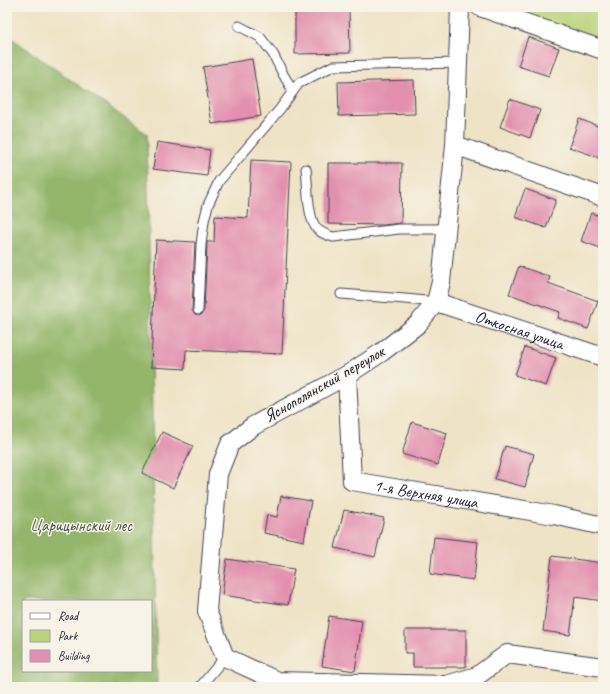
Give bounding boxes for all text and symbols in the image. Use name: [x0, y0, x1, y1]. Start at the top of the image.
street label: Откосная улица: [473, 305, 568, 355]
street label: Яснополянский переулок: [260, 340, 389, 427]
street label: 1-я Верхняя улица: [372, 474, 481, 513]
park label: Царицынский лес: [30, 515, 133, 536]
legend: [22, 600, 152, 672]
text: Road: [58, 608, 80, 624]
text: Park: [58, 628, 79, 644]
text: Building: [58, 648, 90, 664]

